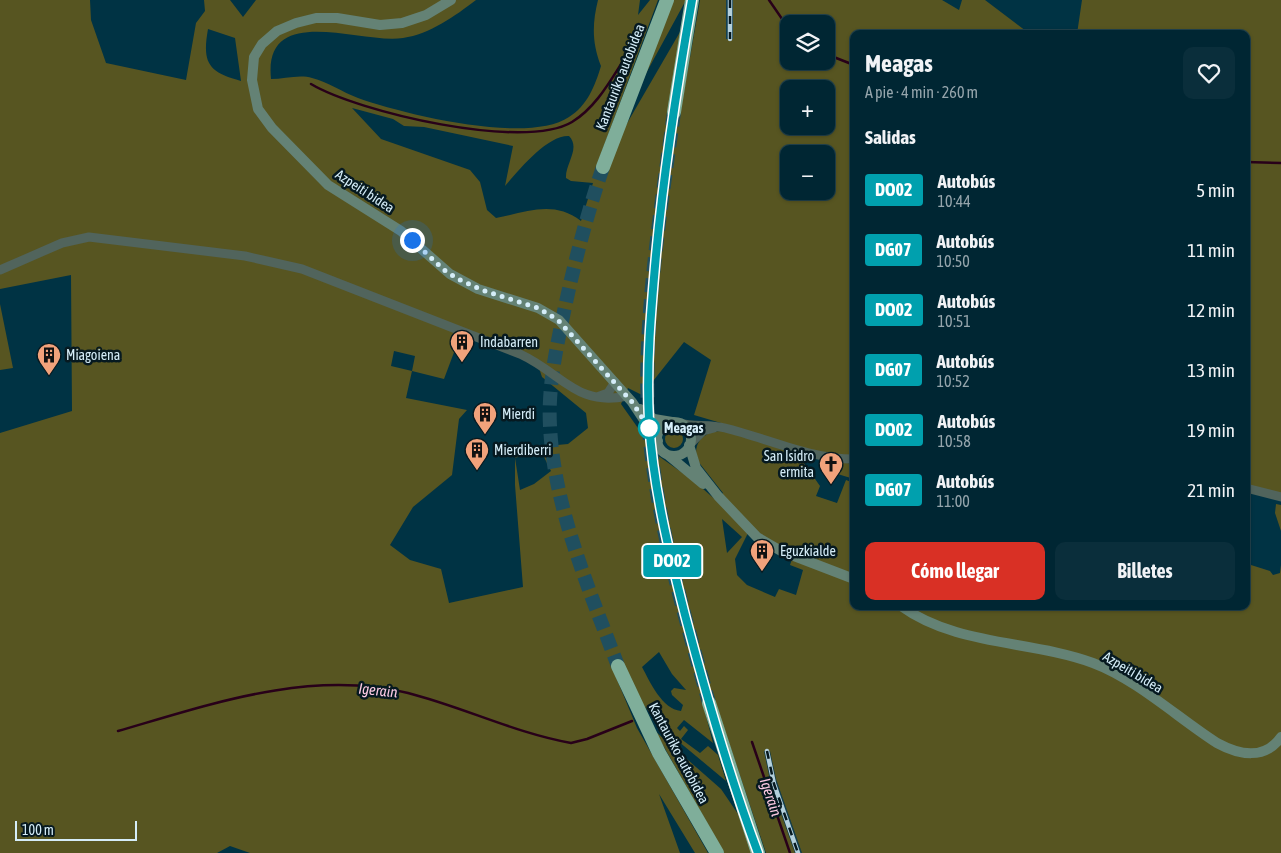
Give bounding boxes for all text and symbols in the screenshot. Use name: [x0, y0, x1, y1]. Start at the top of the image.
map controls: [780, 15, 835, 200]
button: layers: [780, 15, 835, 70]
street label: Kantauriko autobidea: [592, 22, 648, 132]
button: heart: [1183, 47, 1235, 99]
text: Meagas: [865, 50, 933, 77]
button: +: [780, 80, 835, 135]
text: A pie · 4 min · 260 m: [865, 83, 978, 101]
text: Salidas: [865, 126, 916, 148]
button: −: [780, 145, 835, 200]
street label: Azpeiti bidea: [333, 166, 397, 216]
text: Autobús: [938, 170, 995, 192]
text: DO02: [875, 179, 913, 200]
text: 5 min: [1196, 179, 1235, 201]
text: 10:44: [938, 192, 971, 210]
your location: [400, 228, 425, 253]
text: Autobús: [937, 230, 994, 252]
text: DG07: [875, 239, 912, 260]
text: 11 min: [1187, 239, 1235, 261]
text: 10:50: [937, 252, 970, 270]
text: Autobús: [938, 290, 995, 312]
text: DO02: [875, 299, 913, 320]
text: 12 min: [1187, 299, 1235, 321]
text: 10:51: [938, 312, 971, 330]
building icon: Indabarren: [449, 329, 475, 363]
place label: Indabarren: [480, 334, 538, 350]
building icon: Miagoiena: [36, 342, 62, 376]
place label: Miagoiena: [66, 347, 120, 363]
text: Autobús: [937, 350, 994, 372]
text: DG07: [875, 359, 912, 380]
text: 13 min: [1187, 359, 1235, 381]
text: 10:52: [937, 372, 970, 390]
building icon: Mierdi: [472, 401, 498, 435]
place label: Mierdi: [502, 406, 535, 422]
text: Autobús: [938, 410, 995, 432]
marker: Meagas: [638, 417, 660, 439]
text: DO02: [875, 419, 913, 440]
text: 19 min: [1187, 419, 1235, 441]
place label: Meagas: [664, 420, 703, 436]
text: 10:58: [938, 432, 971, 450]
building icon: Mierdiberri: [464, 437, 490, 471]
place label: Mierdiberri: [494, 442, 551, 458]
place label: San Isidro ermita: [764, 448, 814, 480]
church icon: San Isidro ermita: [818, 451, 844, 485]
text: Autobús: [937, 470, 994, 492]
text: DG07: [875, 479, 912, 500]
text: 21 min: [1187, 479, 1235, 501]
text: 11:00: [937, 492, 970, 510]
building icon: Eguzkialde: [749, 538, 775, 572]
button: Cómo llegar: [865, 542, 1045, 600]
button: Billetes: [1055, 542, 1235, 600]
place label: Eguzkialde: [780, 543, 836, 559]
line badge: DO02: [637, 545, 707, 577]
text: DO02: [653, 550, 691, 571]
street label: Azpeiti bidea: [1100, 648, 1166, 696]
water label: Igerain: [358, 680, 398, 700]
street label: Kantauriko autobidea: [646, 700, 712, 806]
water label: Igerain: [757, 776, 785, 818]
scale bar: [15, 818, 138, 841]
text: 100 m: [22, 822, 54, 838]

